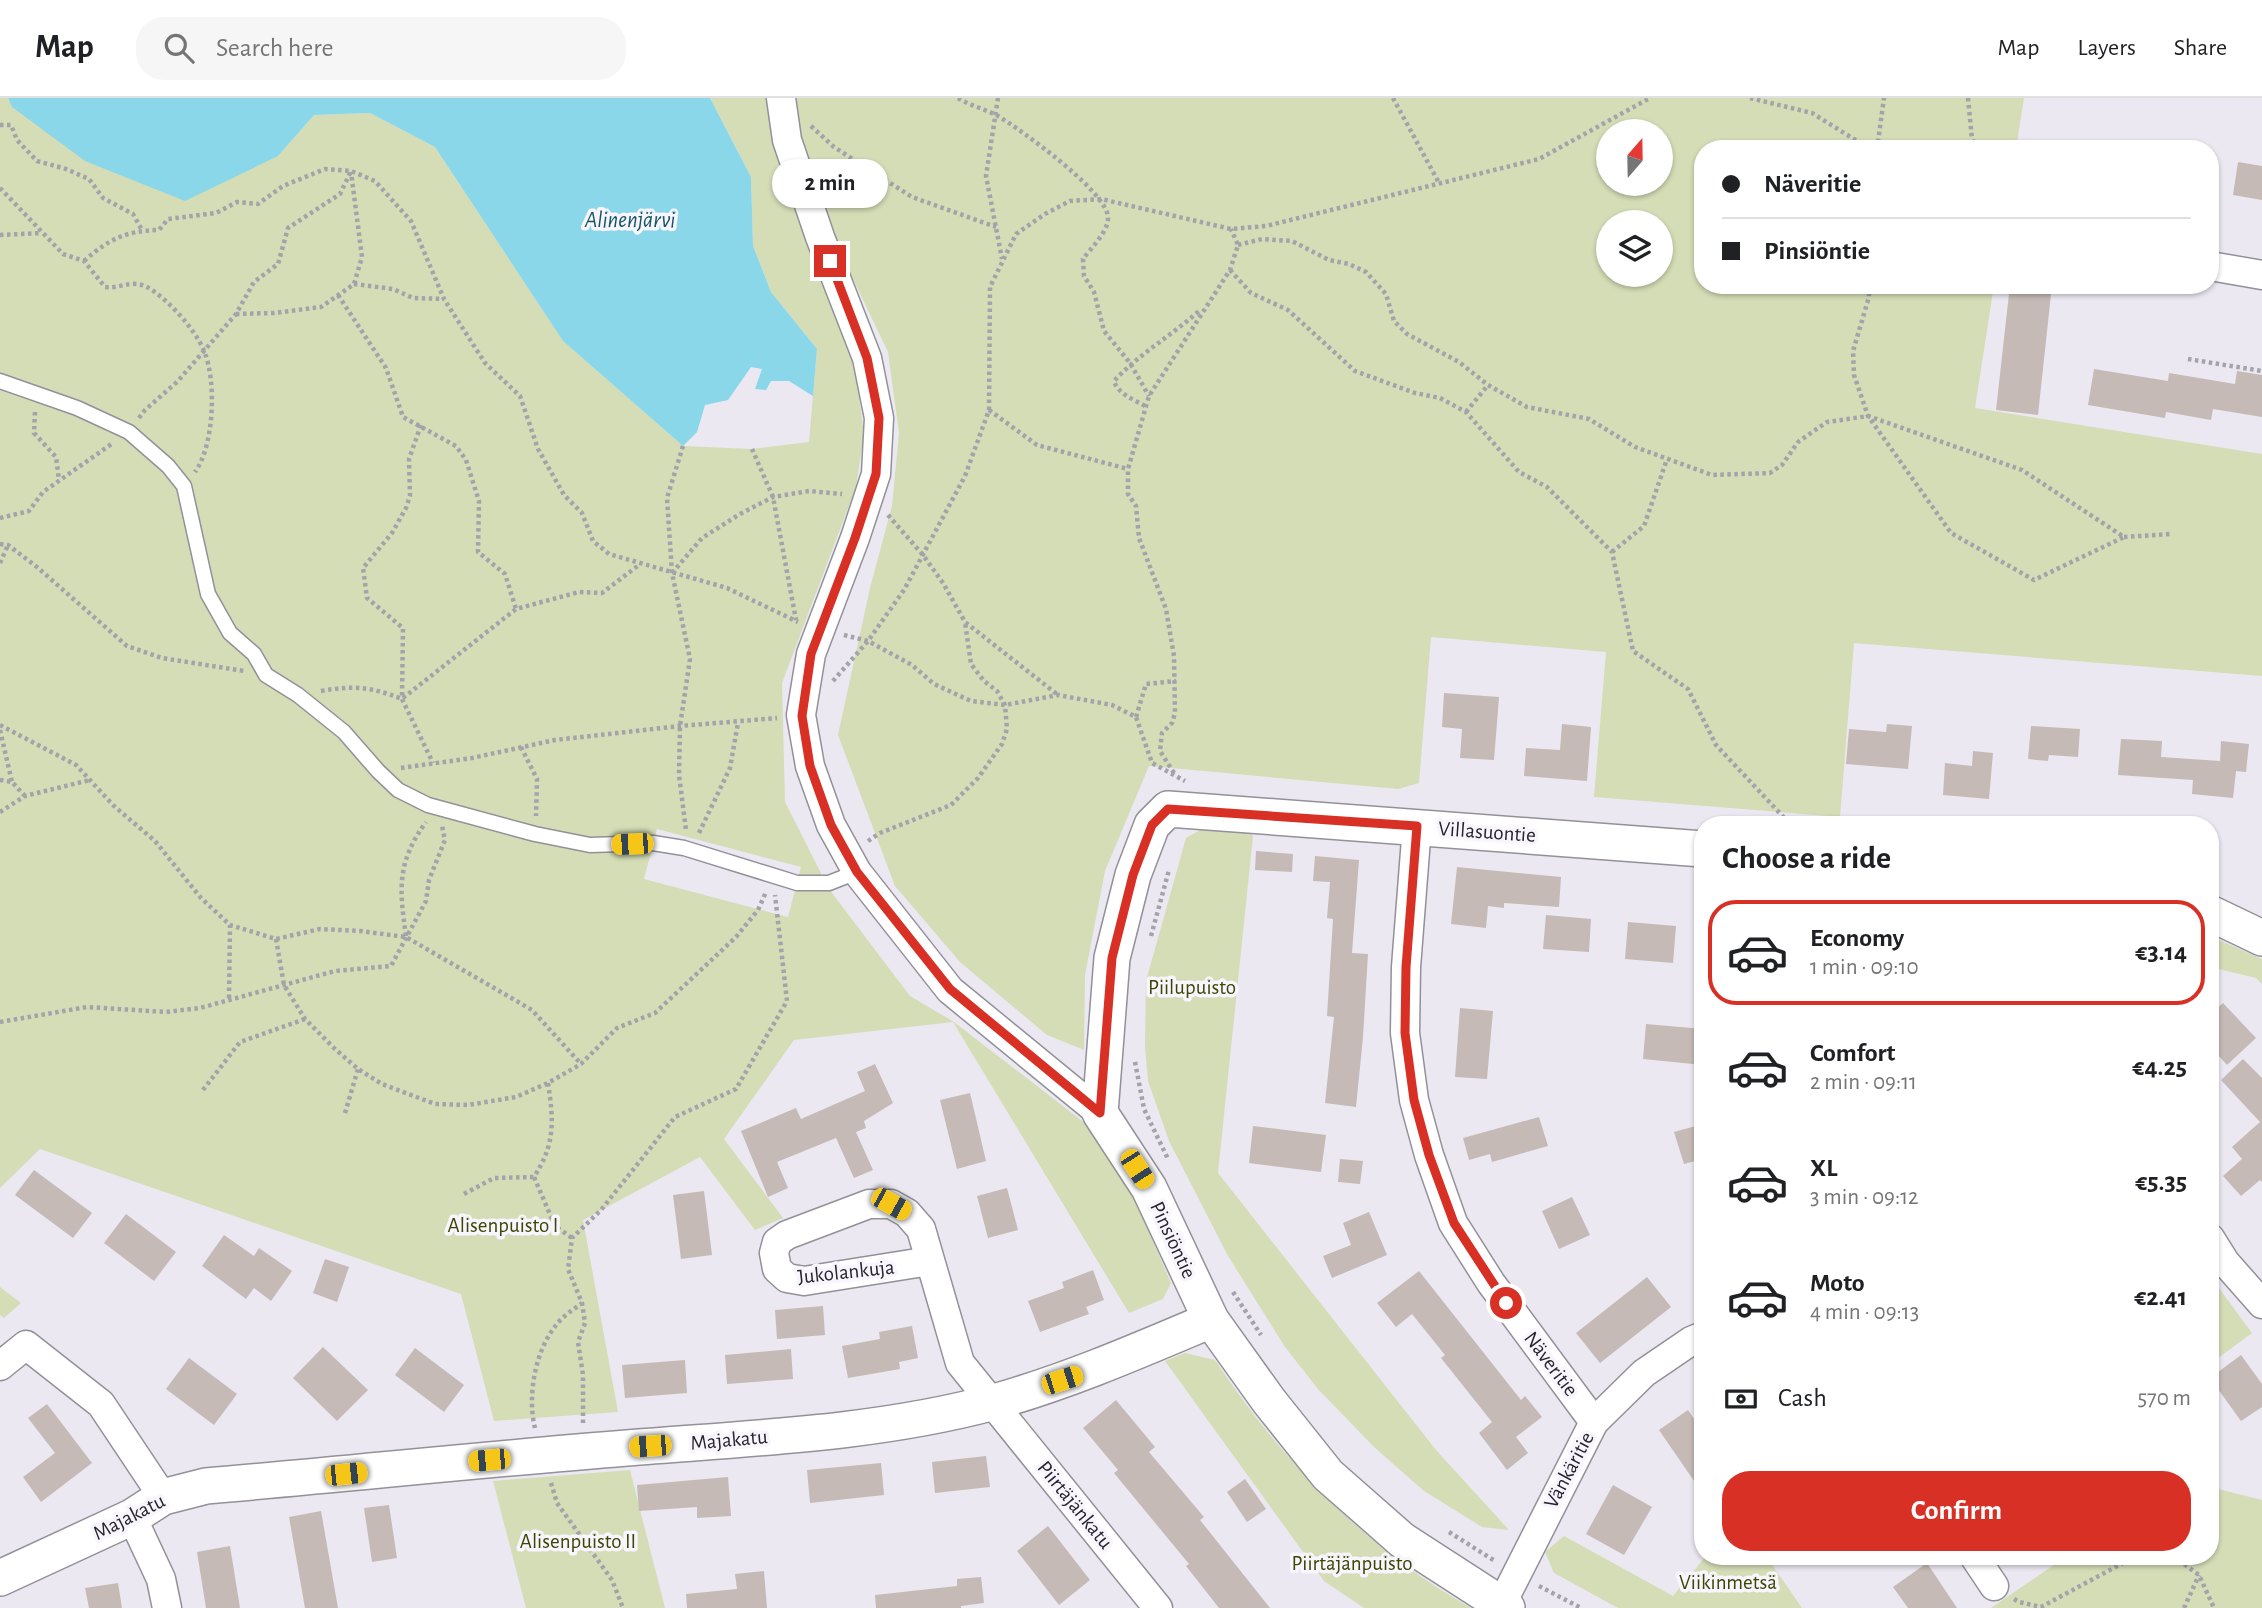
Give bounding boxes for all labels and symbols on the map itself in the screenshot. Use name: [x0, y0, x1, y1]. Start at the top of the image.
north arrow: [1596, 119, 1673, 196]
callout: 2 min: [772, 159, 888, 208]
water label: Alinenjärvi: [584, 209, 675, 232]
route end: [814, 245, 846, 277]
street label: Villasuontie: [1437, 818, 1537, 846]
car: [611, 833, 654, 855]
park label: Piilupuisto: [1148, 977, 1236, 998]
car: [1117, 1146, 1158, 1192]
car: [868, 1185, 915, 1223]
street label: Pinsiöntie: [1146, 1198, 1200, 1282]
park label: Alisenpuisto I: [448, 1215, 558, 1236]
street label: Jukolankuja: [796, 1256, 896, 1288]
route start: [1490, 1287, 1522, 1319]
street label: Näveritie: [1520, 1328, 1582, 1400]
car: [1039, 1364, 1086, 1396]
street label: Majakatu: [689, 1426, 769, 1454]
street label: Vänkäritie: [1540, 1428, 1598, 1512]
car: [629, 1434, 672, 1458]
car: [468, 1448, 511, 1472]
street label: Piirtäjänkatu: [1033, 1457, 1117, 1553]
car: [325, 1461, 368, 1487]
street label: Majakatu: [90, 1490, 169, 1544]
park label: Alisenpuisto II: [520, 1531, 636, 1552]
park label: Piirtäjänpuisto: [1291, 1553, 1413, 1574]
park label: Viikinmetsä: [1679, 1572, 1777, 1593]

